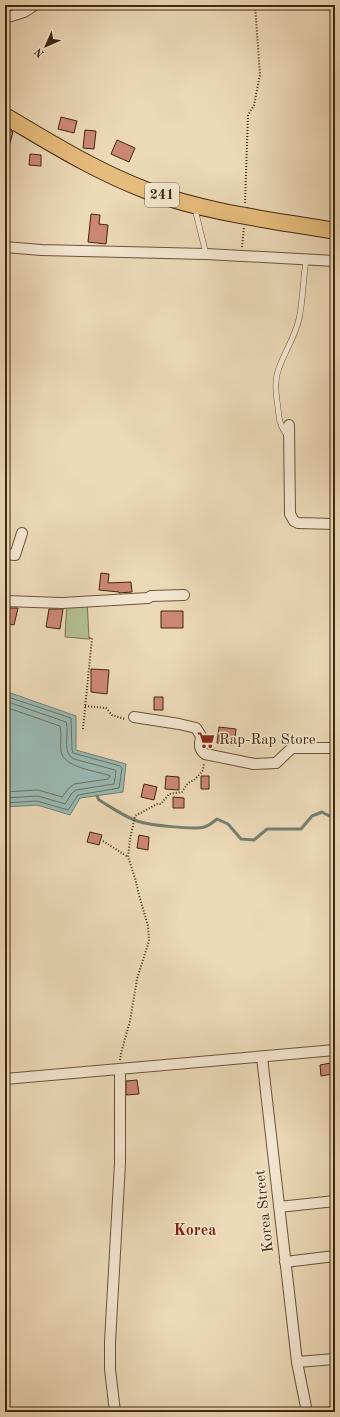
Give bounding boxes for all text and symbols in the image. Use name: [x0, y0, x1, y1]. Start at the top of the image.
north arrow: [26, 26, 66, 66]
text: N: [33, 45, 47, 59]
road number: 241: [145, 183, 179, 207]
supermarket icon: Rap-Rap Store: [196, 730, 216, 750]
place label: Rap-Rap Store: [219, 733, 316, 748]
street label: Korea Street: [253, 1169, 277, 1253]
district label: Korea: [173, 1223, 217, 1239]

